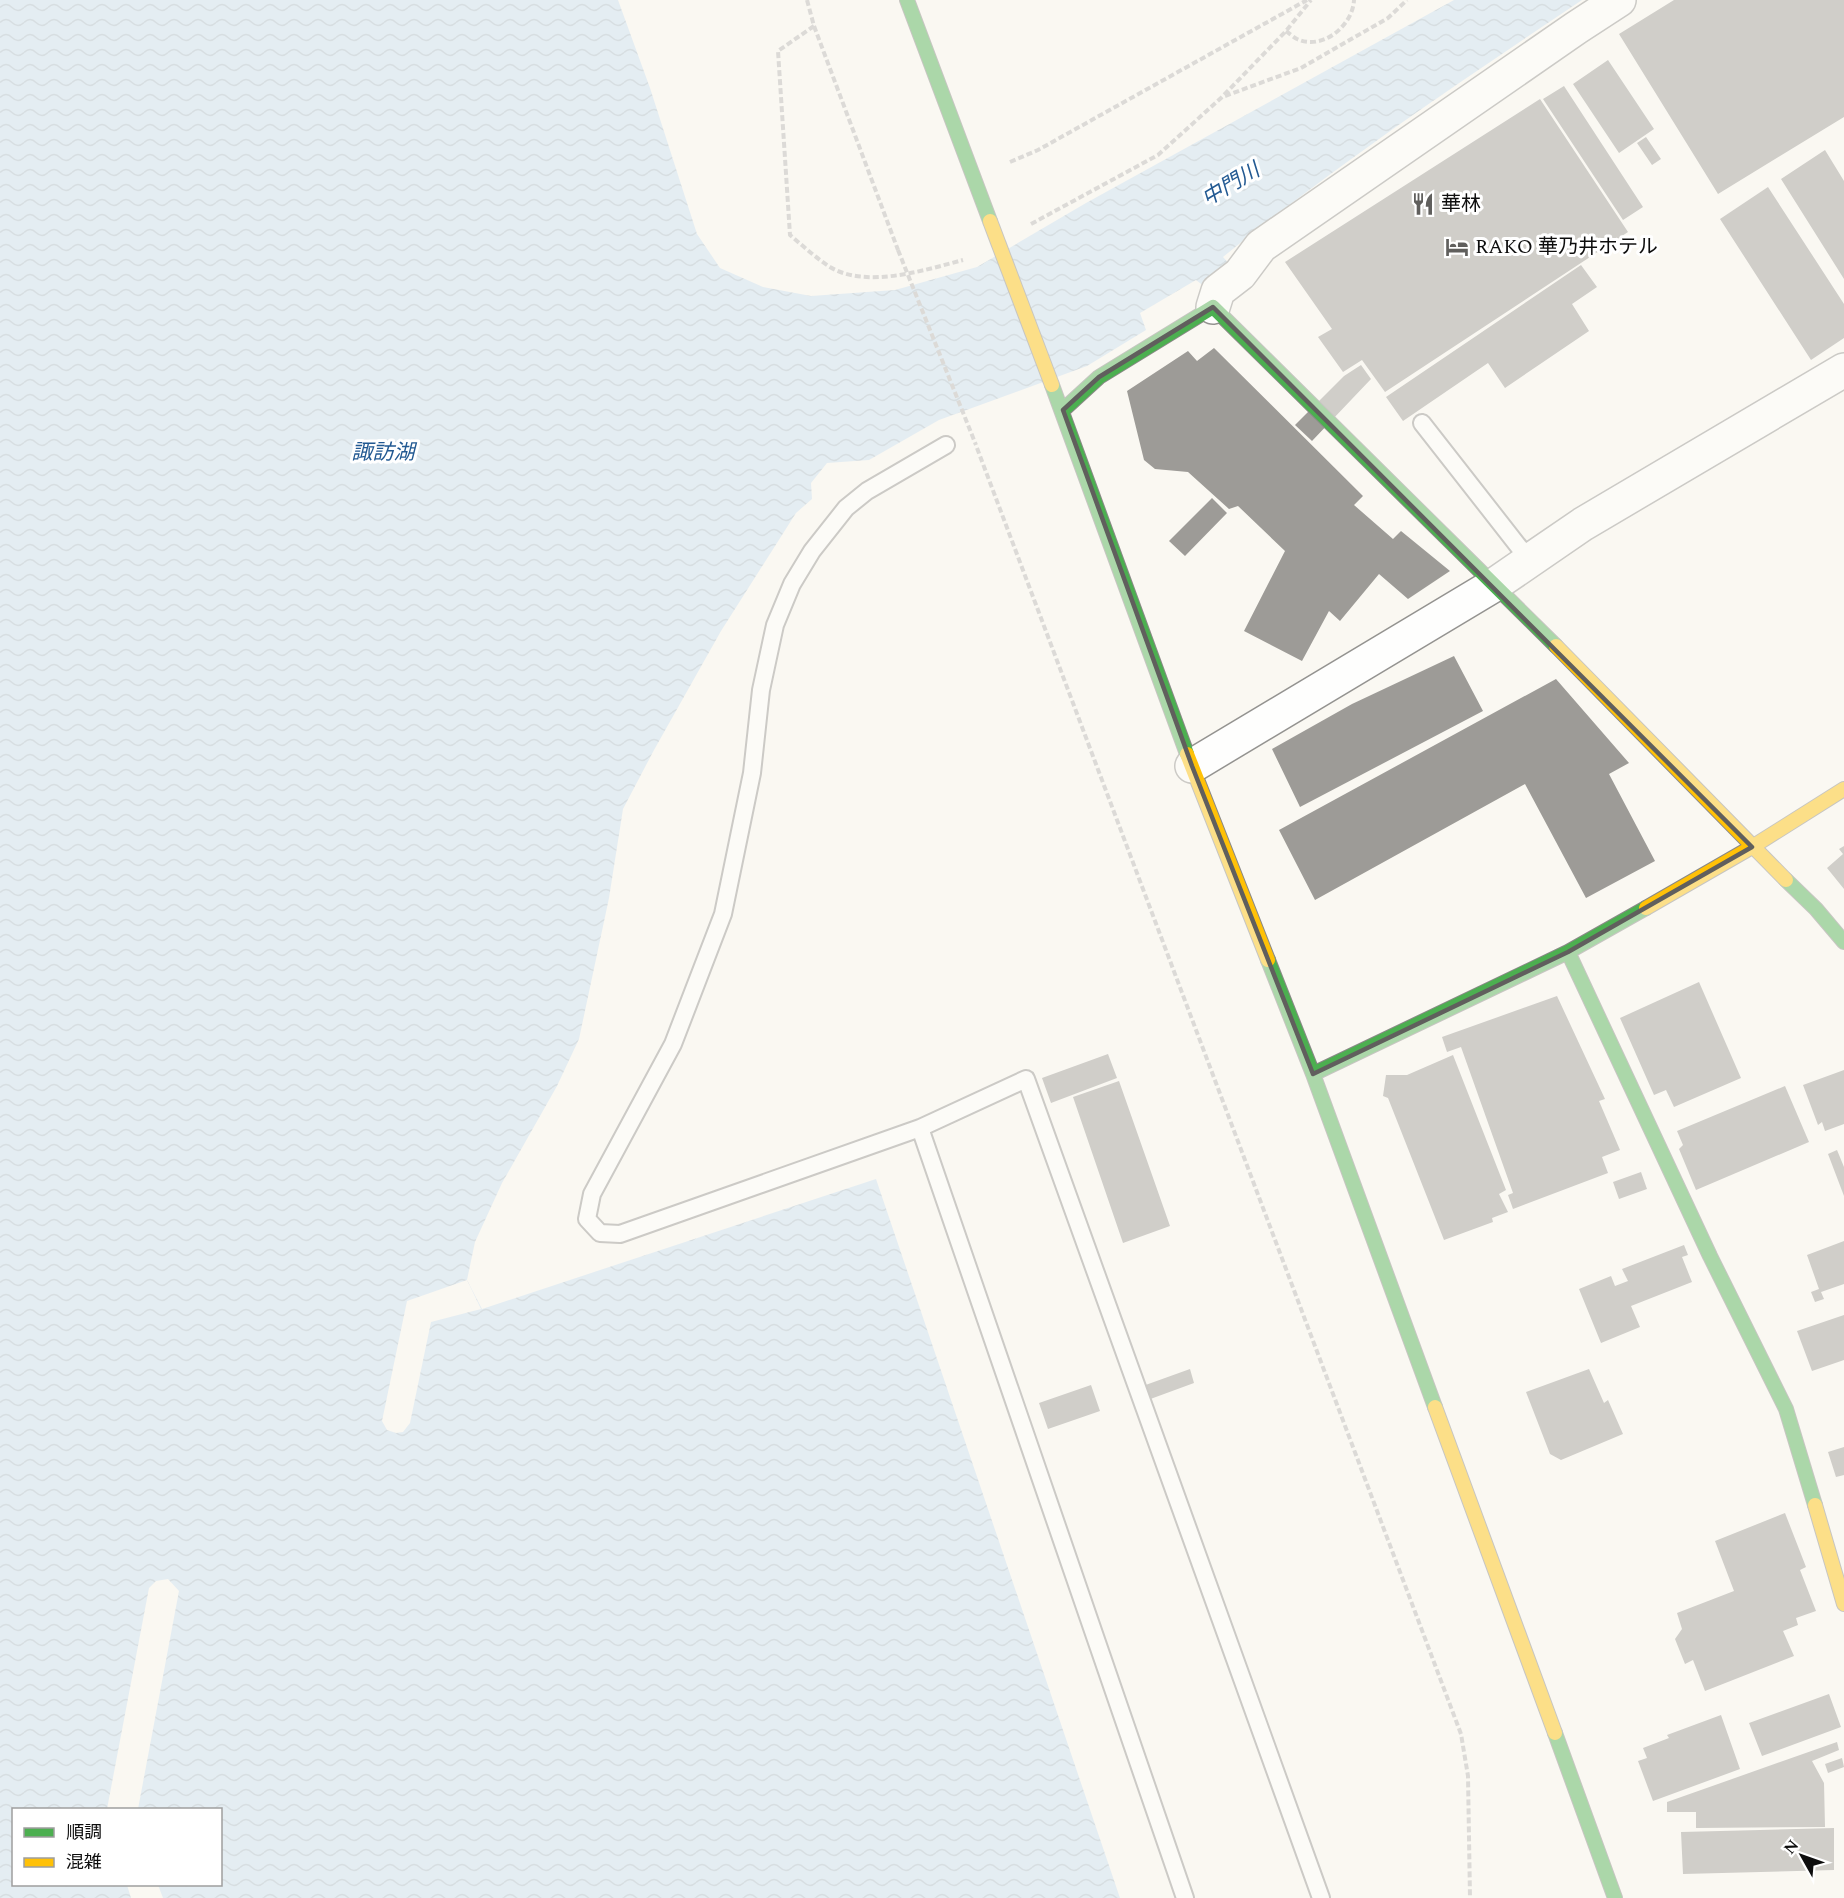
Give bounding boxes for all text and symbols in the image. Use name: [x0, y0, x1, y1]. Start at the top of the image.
water label: 中門川: [1196, 154, 1268, 215]
place label: 華林: [1441, 189, 1481, 219]
restaurant icon: 華林: [1410, 191, 1436, 217]
place label: RAKO 華乃井ホテル: [1475, 232, 1658, 262]
hotel icon: RAKO 華乃井ホテル: [1444, 234, 1470, 260]
water label: 諏訪湖: [352, 437, 417, 469]
legend: [12, 1808, 222, 1886]
text: 順調: [66, 1819, 102, 1846]
north arrow: [1772, 1826, 1832, 1886]
text: N: [1778, 1834, 1805, 1860]
text: 混雑: [66, 1849, 102, 1876]

